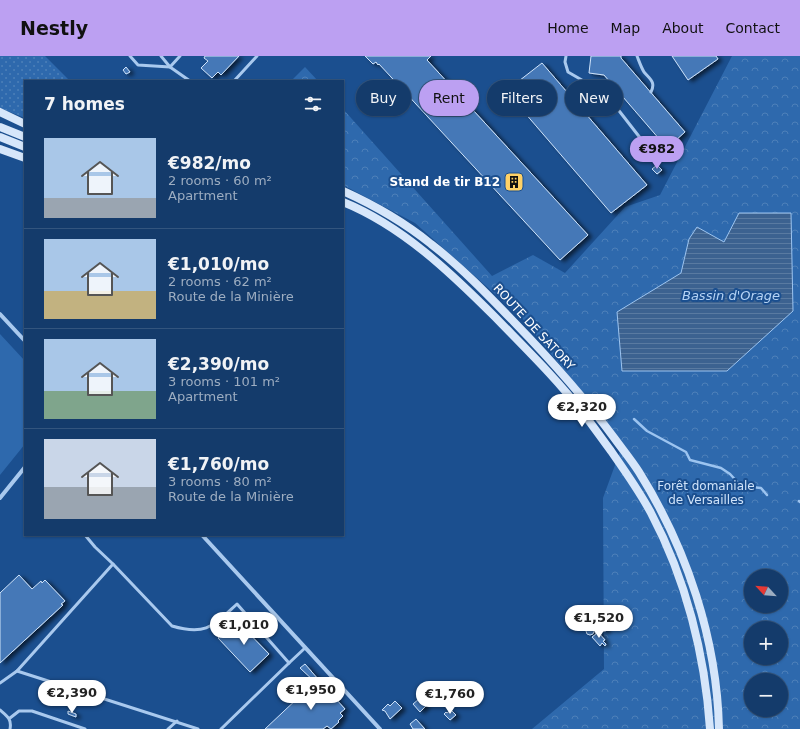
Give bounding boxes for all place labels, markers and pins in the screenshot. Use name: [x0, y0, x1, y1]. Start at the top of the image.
pin: €982: [633, 136, 681, 170]
building icon: Stand de tir B12: [503, 171, 525, 193]
place label: Stand de tir B12: [390, 175, 500, 189]
pin: €2,320: [549, 394, 615, 428]
pin: €1,520: [566, 605, 632, 639]
pin: €1,010: [211, 612, 277, 646]
pin: €1,950: [278, 677, 344, 711]
pin: €2,390: [39, 680, 105, 714]
pin: €1,760: [417, 681, 483, 715]

